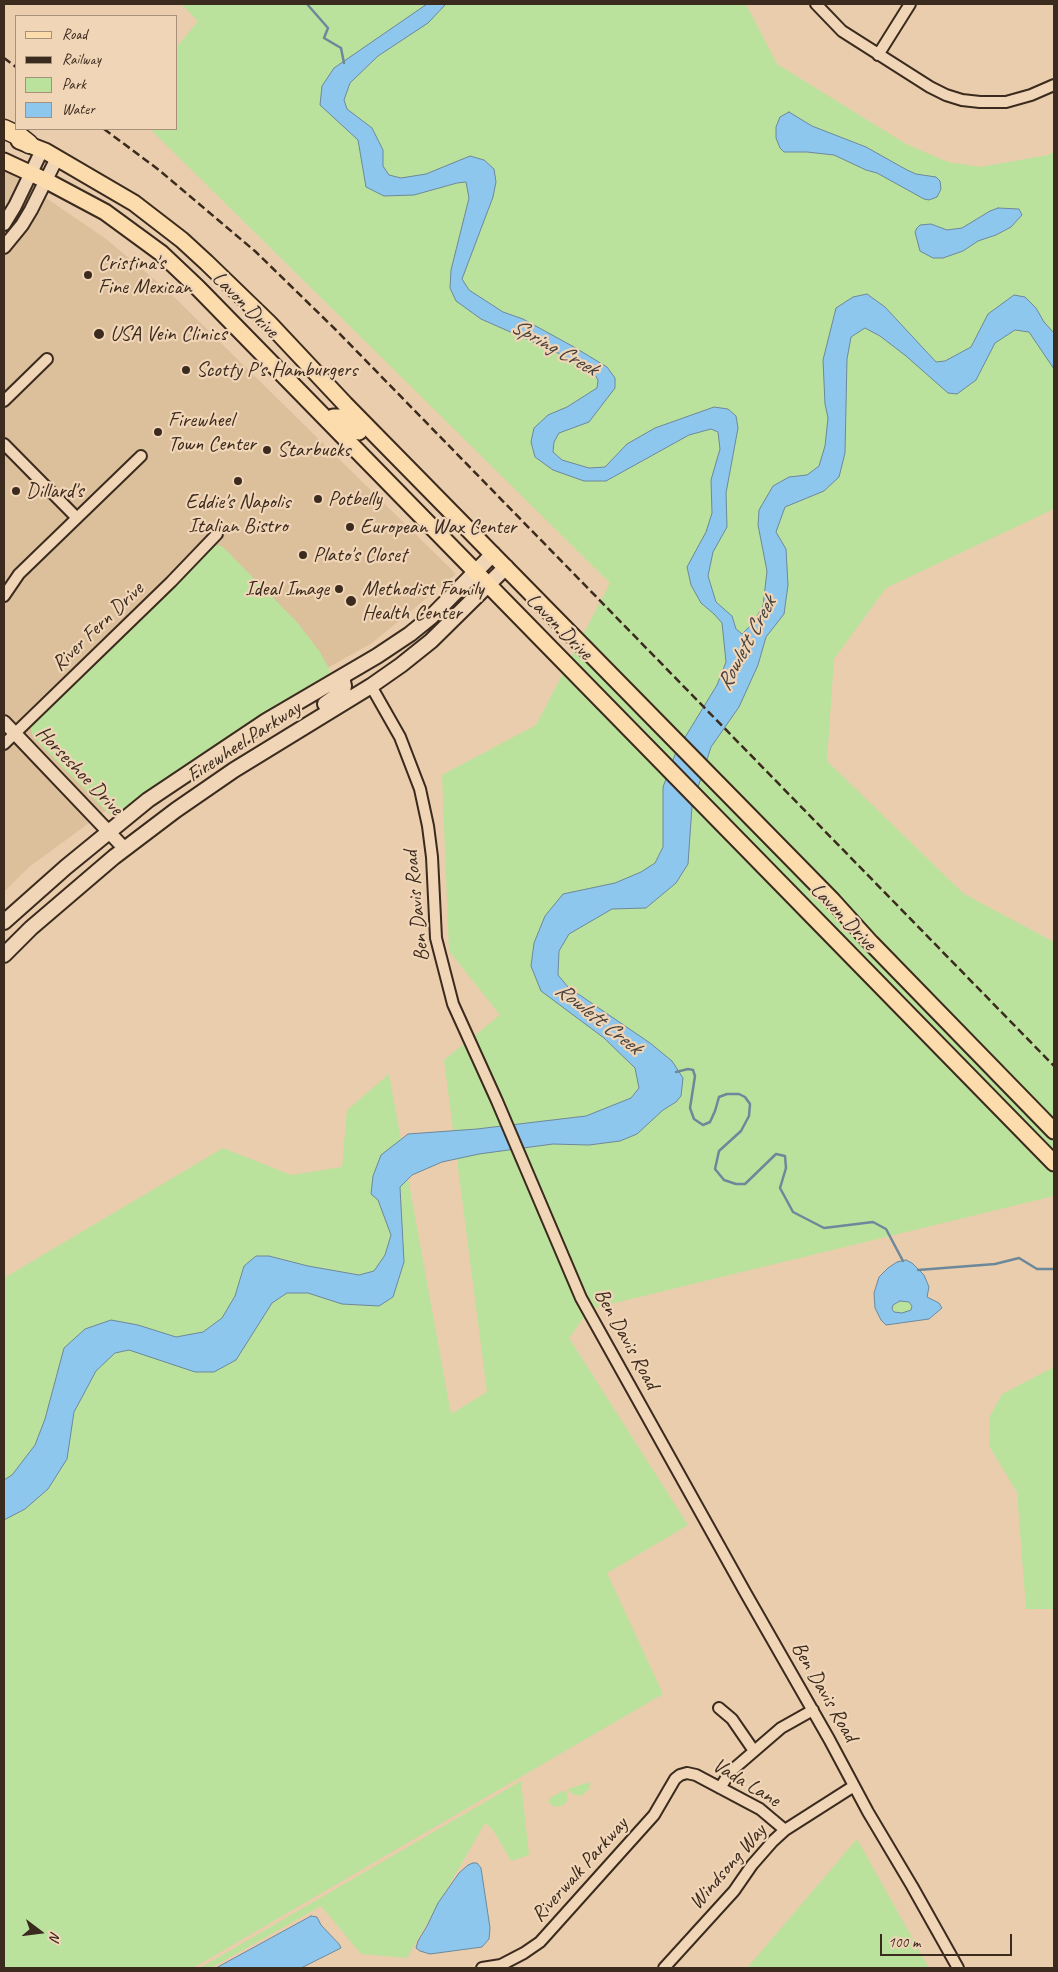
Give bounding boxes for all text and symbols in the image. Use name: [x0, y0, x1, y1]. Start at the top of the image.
legend: [15, 15, 178, 130]
text: Road: [62, 25, 87, 44]
text: Railway: [62, 50, 101, 69]
text: Park: [62, 75, 86, 94]
text: Water: [62, 100, 95, 119]
place label: Cristina's Fine Mexican: [98, 250, 192, 300]
street label: Lavon Drive: [206, 266, 284, 344]
marker: Cristina's Fine Mexican: [82, 269, 94, 281]
water label: Spring Creek: [506, 313, 602, 383]
place label: USA Vein Clinics: [110, 321, 227, 347]
marker: USA Vein Clinics: [92, 327, 106, 341]
place label: Scotty P's Hamburgers: [196, 357, 357, 383]
marker: Scotty P's Hamburgers: [180, 364, 192, 376]
place label: Firewheel Town Center: [168, 407, 256, 457]
marker: Firewheel Town Center: [152, 426, 164, 438]
place label: Starbucks: [277, 437, 350, 463]
marker: Starbucks: [261, 444, 273, 456]
marker: Eddie's Napolis Italian Bistro: [232, 475, 244, 487]
place label: Dillard's: [26, 478, 83, 504]
marker: Dillard's: [10, 485, 22, 497]
place label: Potbelly: [328, 486, 382, 512]
place label: Eddie's Napolis Italian Bistro: [186, 489, 290, 539]
marker: Potbelly: [312, 493, 324, 505]
place label: European Wax Center: [360, 514, 516, 540]
marker: European Wax Center: [344, 521, 356, 533]
place label: Plato's Closet: [313, 542, 407, 568]
marker: Plato's Closet: [297, 549, 309, 561]
place label: Ideal Image: [245, 576, 329, 602]
place label: Methodist Family Health Center: [362, 576, 484, 626]
street label: River Fern Drive: [47, 577, 149, 677]
marker: Ideal Image: [333, 583, 345, 595]
street label: Lavon Drive: [520, 588, 598, 666]
water label: Rowlett Creek: [711, 593, 783, 695]
marker: Methodist Family Health Center: [344, 594, 358, 608]
street label: Firewheel Parkway: [182, 696, 306, 788]
street label: Horseshoe Drive: [30, 721, 128, 821]
street label: Ben Davis Road: [399, 849, 435, 963]
street label: Lavon Drive: [805, 878, 881, 956]
water label: Rowlett Creek: [550, 977, 646, 1061]
street label: Ben Davis Road: [588, 1284, 664, 1394]
street label: Ben Davis Road: [785, 1637, 863, 1747]
street label: Vada Lane: [708, 1753, 784, 1813]
street label: Riverwalk Parkway: [526, 1812, 634, 1928]
street label: Windsong Way: [684, 1819, 772, 1915]
north arrow: [15, 1907, 65, 1957]
scale bar: [883, 1924, 1016, 1956]
text: N: [46, 1930, 64, 1942]
text: 100 m: [888, 1933, 920, 1952]

